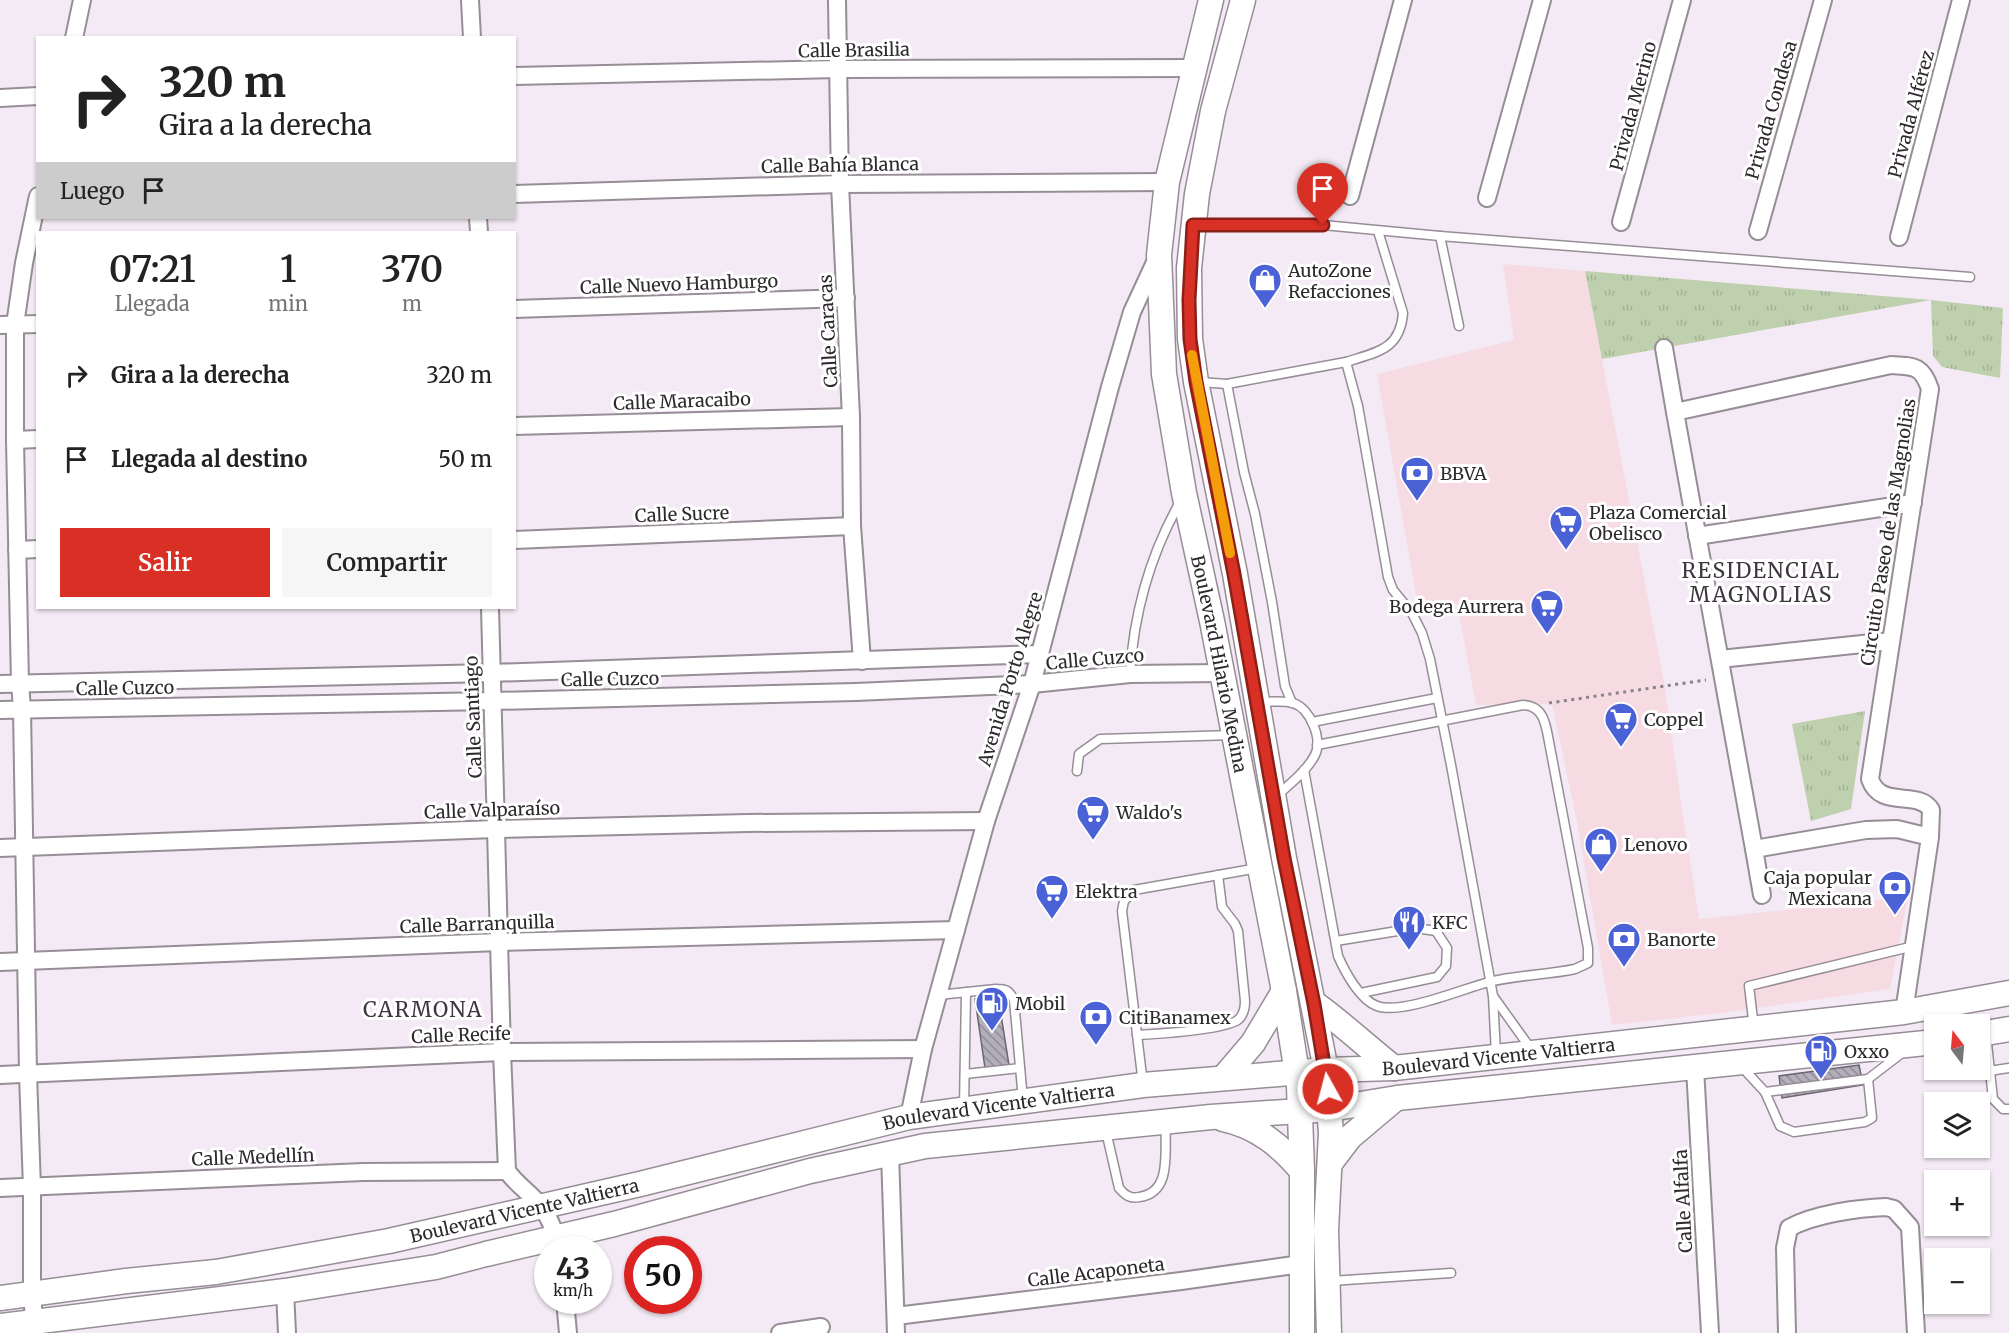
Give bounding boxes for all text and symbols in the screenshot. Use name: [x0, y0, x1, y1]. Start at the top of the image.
street label: Calle Brasilia: [798, 38, 910, 62]
street label: Privada Condesa: [1740, 38, 1802, 182]
street label: Privada Merino: [1605, 39, 1661, 173]
street label: Privada Alférez: [1883, 47, 1939, 180]
text: 320 m: [159, 56, 286, 108]
icon: right: [60, 60, 138, 138]
text: Gira a la derecha: [159, 108, 372, 142]
street label: Calle Bahía Blanca: [761, 152, 920, 178]
pin: [1297, 163, 1348, 225]
icon: arrive: [1306, 172, 1339, 205]
icon: arrive: [137, 174, 170, 207]
text: Luego: [60, 177, 125, 205]
text: 07:21: [109, 247, 196, 292]
text: 1: [280, 247, 296, 292]
text: 370: [381, 247, 443, 292]
place label: AutoZone Refacciones: [1287, 259, 1391, 303]
shop icon: AutoZone Refacciones: [1247, 262, 1283, 309]
street label: Calle Nuevo Hamburgo: [580, 269, 778, 299]
street label: Calle Caracas: [814, 274, 842, 388]
text: Llegada: [115, 291, 190, 316]
text: min: [268, 291, 308, 316]
text: m: [402, 291, 422, 316]
icon: right: [60, 359, 93, 392]
text: Gira a la derecha: [111, 361, 289, 389]
text: 320 m: [426, 361, 492, 389]
street label: Calle Maracaibo: [613, 387, 751, 415]
street label: Circuito Paseo de las Magnolias: [1855, 396, 1921, 667]
icon: arrive: [60, 443, 93, 476]
text: Llegada al destino: [111, 445, 307, 473]
text: 50 m: [438, 445, 492, 473]
bank icon: BBVA: [1399, 455, 1435, 502]
place label: BBVA: [1440, 462, 1487, 485]
street label: Calle Sucre: [634, 501, 730, 527]
place label: Plaza Comercial Obelisco: [1589, 501, 1727, 545]
supermarket icon: Plaza Comercial Obelisco: [1548, 504, 1584, 551]
button: Salir: [60, 528, 270, 597]
button: Compartir: [282, 528, 492, 597]
street label: Boulevard Hilario Medina: [1186, 553, 1253, 775]
district label: RESIDENCIAL MAGNOLIAS: [1681, 557, 1841, 608]
supermarket icon: Bodega Aurrera: [1529, 588, 1565, 635]
street label: Avenida Porto Alegre: [972, 589, 1047, 770]
place label: Bodega Aurrera: [1389, 595, 1524, 618]
street label: Calle Cuzco: [1045, 643, 1145, 675]
street label: Calle Santiago: [459, 655, 487, 779]
street label: Calle Cuzco: [561, 667, 659, 691]
street label: Calle Cuzco: [76, 676, 174, 700]
supermarket icon: Coppel: [1603, 701, 1639, 748]
place label: Coppel: [1644, 708, 1704, 731]
supermarket icon: Waldo's: [1075, 794, 1111, 841]
street label: Calle Valparaíso: [423, 796, 561, 824]
place label: Waldo's: [1115, 801, 1183, 824]
shop icon: Lenovo: [1583, 826, 1619, 873]
place label: Lenovo: [1624, 833, 1688, 856]
place label: Caja popular Mexicana: [1764, 866, 1872, 910]
bank icon: Caja popular Mexicana: [1877, 869, 1913, 916]
supermarket icon: Elektra: [1034, 873, 1070, 920]
place label: Elektra: [1075, 880, 1138, 903]
restaurant icon: KFC: [1391, 904, 1427, 951]
street label: Calle Barranquilla: [399, 910, 555, 938]
place label: KFC: [1432, 911, 1468, 934]
bank icon: Banorte: [1606, 921, 1642, 968]
place label: Banorte: [1647, 928, 1716, 951]
fuel station icon: Mobil: [974, 985, 1010, 1032]
place label: Mobil: [1015, 992, 1066, 1015]
district label: CARMONA: [363, 996, 483, 1023]
bank icon: CitiBanamex: [1078, 999, 1114, 1046]
place label: CitiBanamex: [1119, 1006, 1231, 1029]
north arrow: [1924, 1014, 1990, 1080]
map controls: [1924, 1014, 1990, 1314]
street label: Calle Recife: [411, 1022, 511, 1048]
street label: Boulevard Vicente Valtierra: [1382, 1032, 1617, 1080]
fuel station icon: Oxxo: [1803, 1033, 1839, 1080]
place label: Oxxo: [1844, 1040, 1889, 1063]
position arrow: [1296, 1057, 1360, 1121]
street label: Boulevard Vicente Valtierra: [880, 1077, 1116, 1135]
button: layers: [1924, 1092, 1990, 1158]
street label: Calle Medellín: [191, 1143, 315, 1171]
street label: Calle Alfalfa: [1669, 1148, 1697, 1253]
button: +: [1924, 1170, 1990, 1236]
street label: Boulevard Vicente Valtierra: [408, 1173, 641, 1247]
speed limit sign: 50: [624, 1236, 702, 1314]
button: −: [1924, 1248, 1990, 1314]
text: 43: [556, 1249, 590, 1287]
street label: Calle Acaponeta: [1026, 1252, 1166, 1292]
text: km/h: [553, 1281, 593, 1300]

